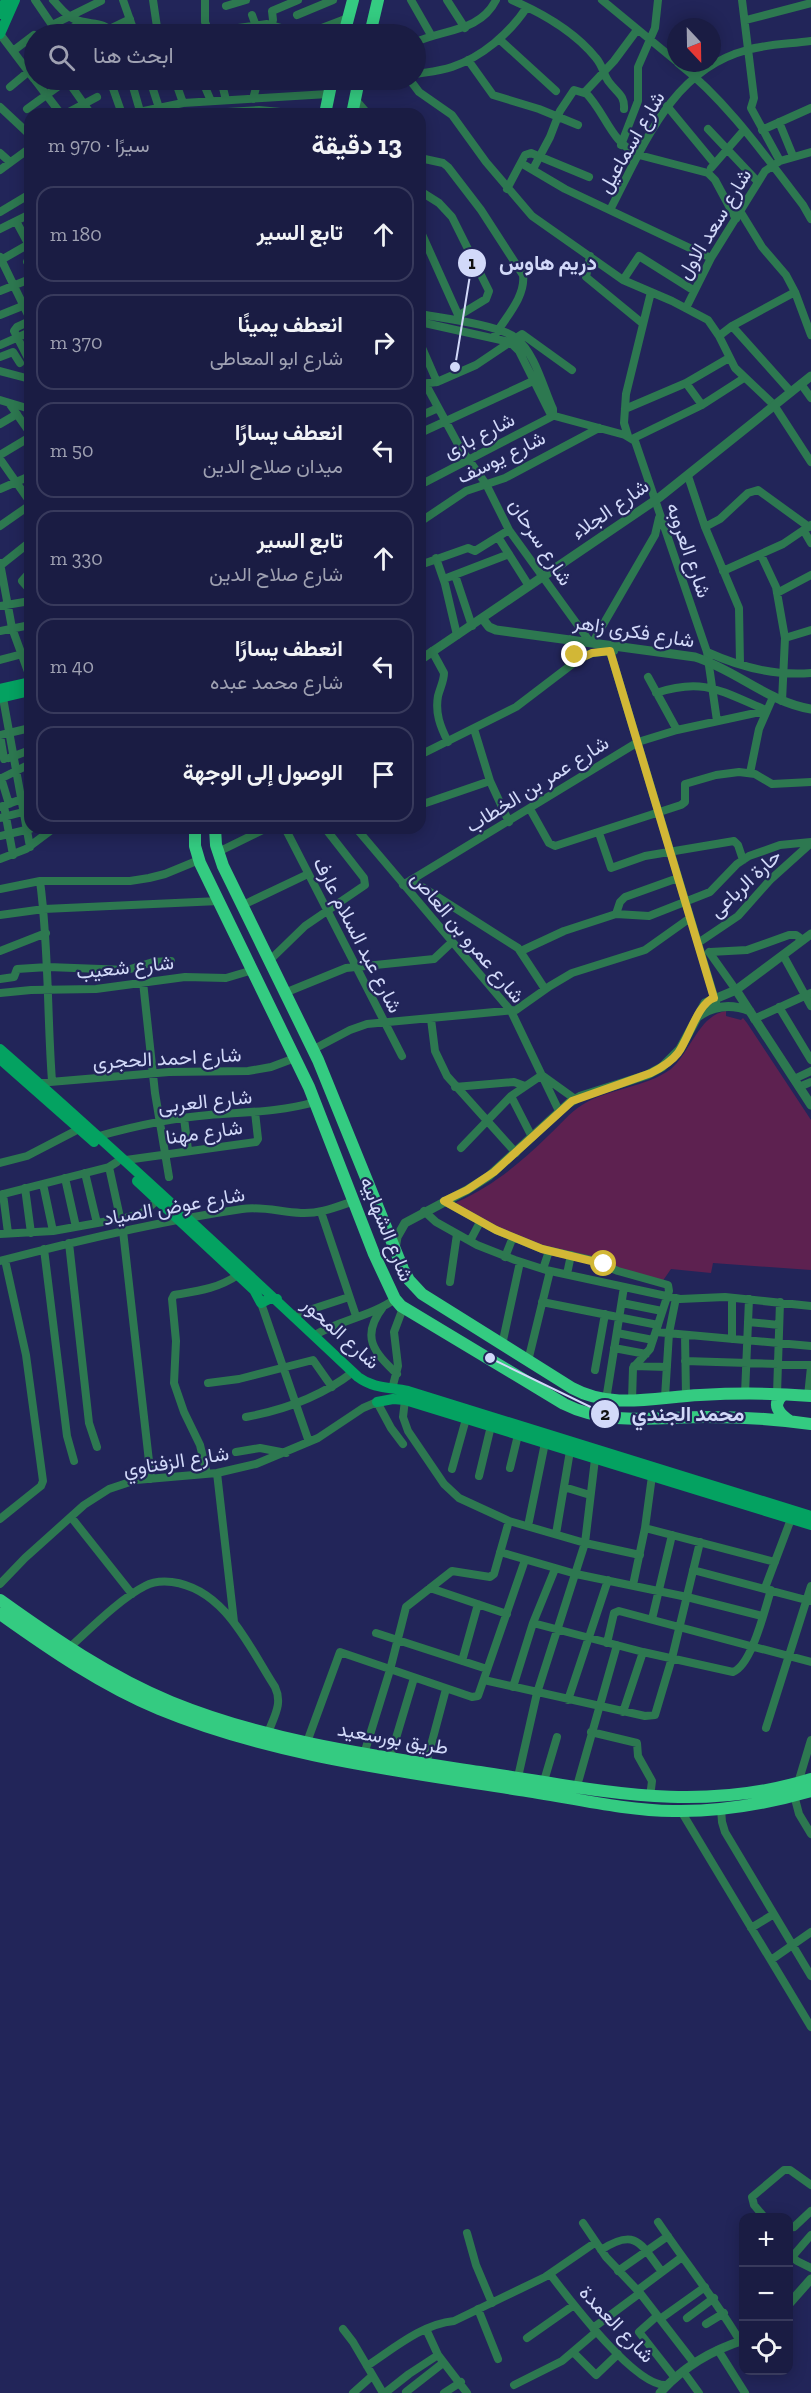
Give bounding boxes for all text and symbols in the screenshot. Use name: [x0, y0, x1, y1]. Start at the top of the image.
north arrow: [667, 18, 721, 72]
search box: [24, 24, 426, 90]
icon: search: [45, 41, 78, 74]
text: ابحث هنا: [93, 42, 173, 69]
street label: شارع اسماعيل: [592, 87, 672, 198]
text: 13 دقيقة: [311, 129, 402, 161]
text: سيرًا · 970 m: [48, 133, 150, 157]
street label: شارع سعد الاول: [672, 164, 758, 285]
icon: ahead: [367, 218, 400, 251]
text: تابع السير: [257, 219, 343, 246]
text: 180 m: [50, 222, 102, 246]
callout: دريم هاوس: [457, 244, 609, 283]
text: دريم هاوس: [499, 250, 597, 277]
text: 1: [468, 252, 476, 274]
text: انعطف يمينًا: [237, 311, 343, 338]
icon: right: [367, 326, 400, 359]
text: 370 m: [50, 330, 103, 354]
text: شارع ابو المعاطى: [210, 346, 343, 370]
street label: شارع بارى: [439, 407, 520, 465]
text: انعطف يسارًا: [235, 419, 343, 446]
street label: شارع يوسف: [453, 425, 550, 490]
icon: left: [367, 434, 400, 467]
text: 50 m: [50, 438, 94, 462]
text: ميدان صلاح الدين: [203, 454, 343, 478]
street label: شارع الجلاء: [567, 474, 654, 546]
street label: شارع سرحان: [502, 494, 578, 591]
street label: شارع العروبه: [660, 499, 716, 601]
text: تابع السير: [257, 527, 343, 554]
icon: ahead: [367, 542, 400, 575]
text: 330 m: [50, 546, 103, 570]
text: شارع صلاح الدين: [209, 562, 343, 586]
street label: شارع فكرى زاهر: [570, 609, 696, 654]
text: انعطف يسارًا: [235, 635, 343, 662]
route end: [561, 641, 587, 667]
icon: left: [367, 650, 400, 683]
text: 40 m: [50, 654, 94, 678]
text: شارع محمد عبده: [210, 670, 343, 694]
street label: شارع عمر بن الخطاب: [461, 730, 614, 839]
icon: arrive: [367, 758, 400, 791]
text: الوصول إلى الوجهة: [183, 759, 343, 786]
street label: حارة الرباعى: [704, 844, 787, 923]
street label: شارع عبد السلام عارف: [307, 853, 408, 1018]
street label: شارع عمرو بن العاص: [404, 866, 530, 1009]
street label: شارع شعيب: [75, 950, 175, 986]
street label: شارع احمد الحجرى: [92, 1042, 242, 1076]
street label: شارع العربى: [157, 1084, 254, 1120]
street label: شارع مهنا: [164, 1115, 244, 1151]
street label: شارع الشهابيه: [353, 1173, 419, 1286]
street label: شارع عوض الصياد: [101, 1182, 247, 1232]
route start: [590, 1250, 616, 1276]
street label: شارع المحور: [295, 1291, 385, 1376]
callout: محمد الجندي: [590, 1394, 757, 1433]
text: محمد الجندي: [632, 1401, 744, 1431]
text: 2: [600, 1403, 610, 1425]
street label: شارع الزفتاوي: [121, 1441, 231, 1486]
street label: طريق بورسعيد: [336, 1716, 450, 1761]
map controls: [739, 2213, 793, 2375]
button: +: [739, 2213, 793, 2267]
button: −: [739, 2267, 793, 2321]
street label: شارع العمدة: [573, 2280, 660, 2369]
button: locate: [739, 2321, 793, 2375]

